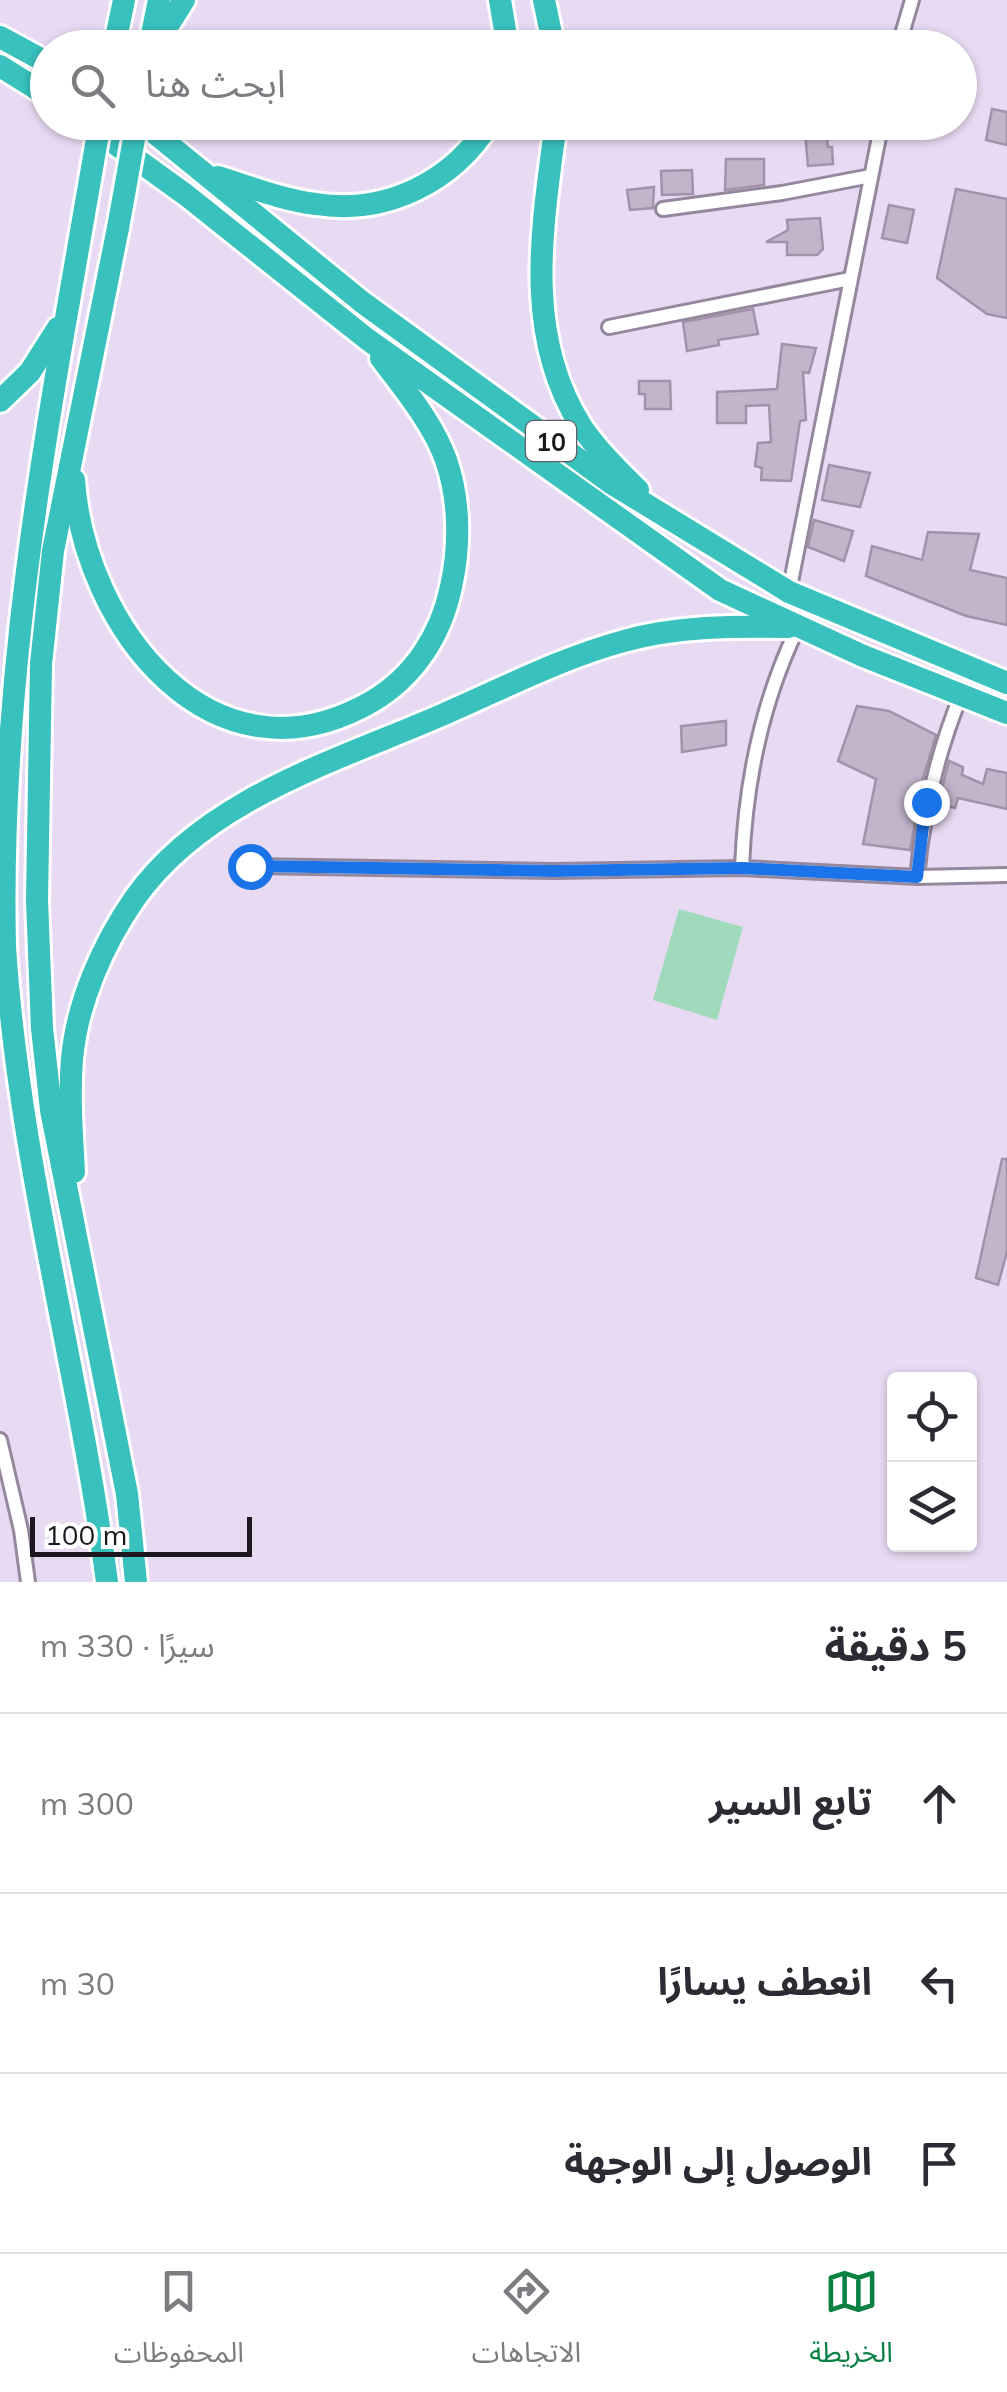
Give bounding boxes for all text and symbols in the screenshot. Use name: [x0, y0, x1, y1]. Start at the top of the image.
search box: [30, 30, 977, 140]
icon: search: [65, 58, 120, 113]
text: ابحث هنا: [145, 59, 286, 107]
road number: 10: [526, 421, 576, 461]
route end: [904, 780, 950, 826]
route start: [228, 844, 274, 890]
map controls: [887, 1372, 977, 1552]
button: locate: [887, 1372, 977, 1462]
button: layers: [887, 1462, 977, 1552]
scale bar: [30, 1512, 252, 1556]
text: 100 m: [45, 1517, 127, 1552]
text: 5 دقيقة: [825, 1619, 967, 1672]
text: سيرًا · 330 m: [40, 1625, 215, 1665]
icon: ahead: [912, 1776, 967, 1831]
text: تابع السير: [709, 1777, 872, 1825]
text: 300 m: [40, 1783, 134, 1823]
icon: left: [912, 1956, 967, 2011]
text: انعطف يسارًا: [657, 1957, 872, 2005]
text: 30 m: [40, 1963, 115, 2003]
icon: arrive: [912, 2136, 967, 2191]
text: الوصول إلى الوجهة: [564, 2137, 872, 2185]
tab: المحفوظات: [114, 2264, 244, 2383]
tab: الاتجاهات: [472, 2264, 581, 2383]
tab: الخريطة: [809, 2264, 893, 2383]

